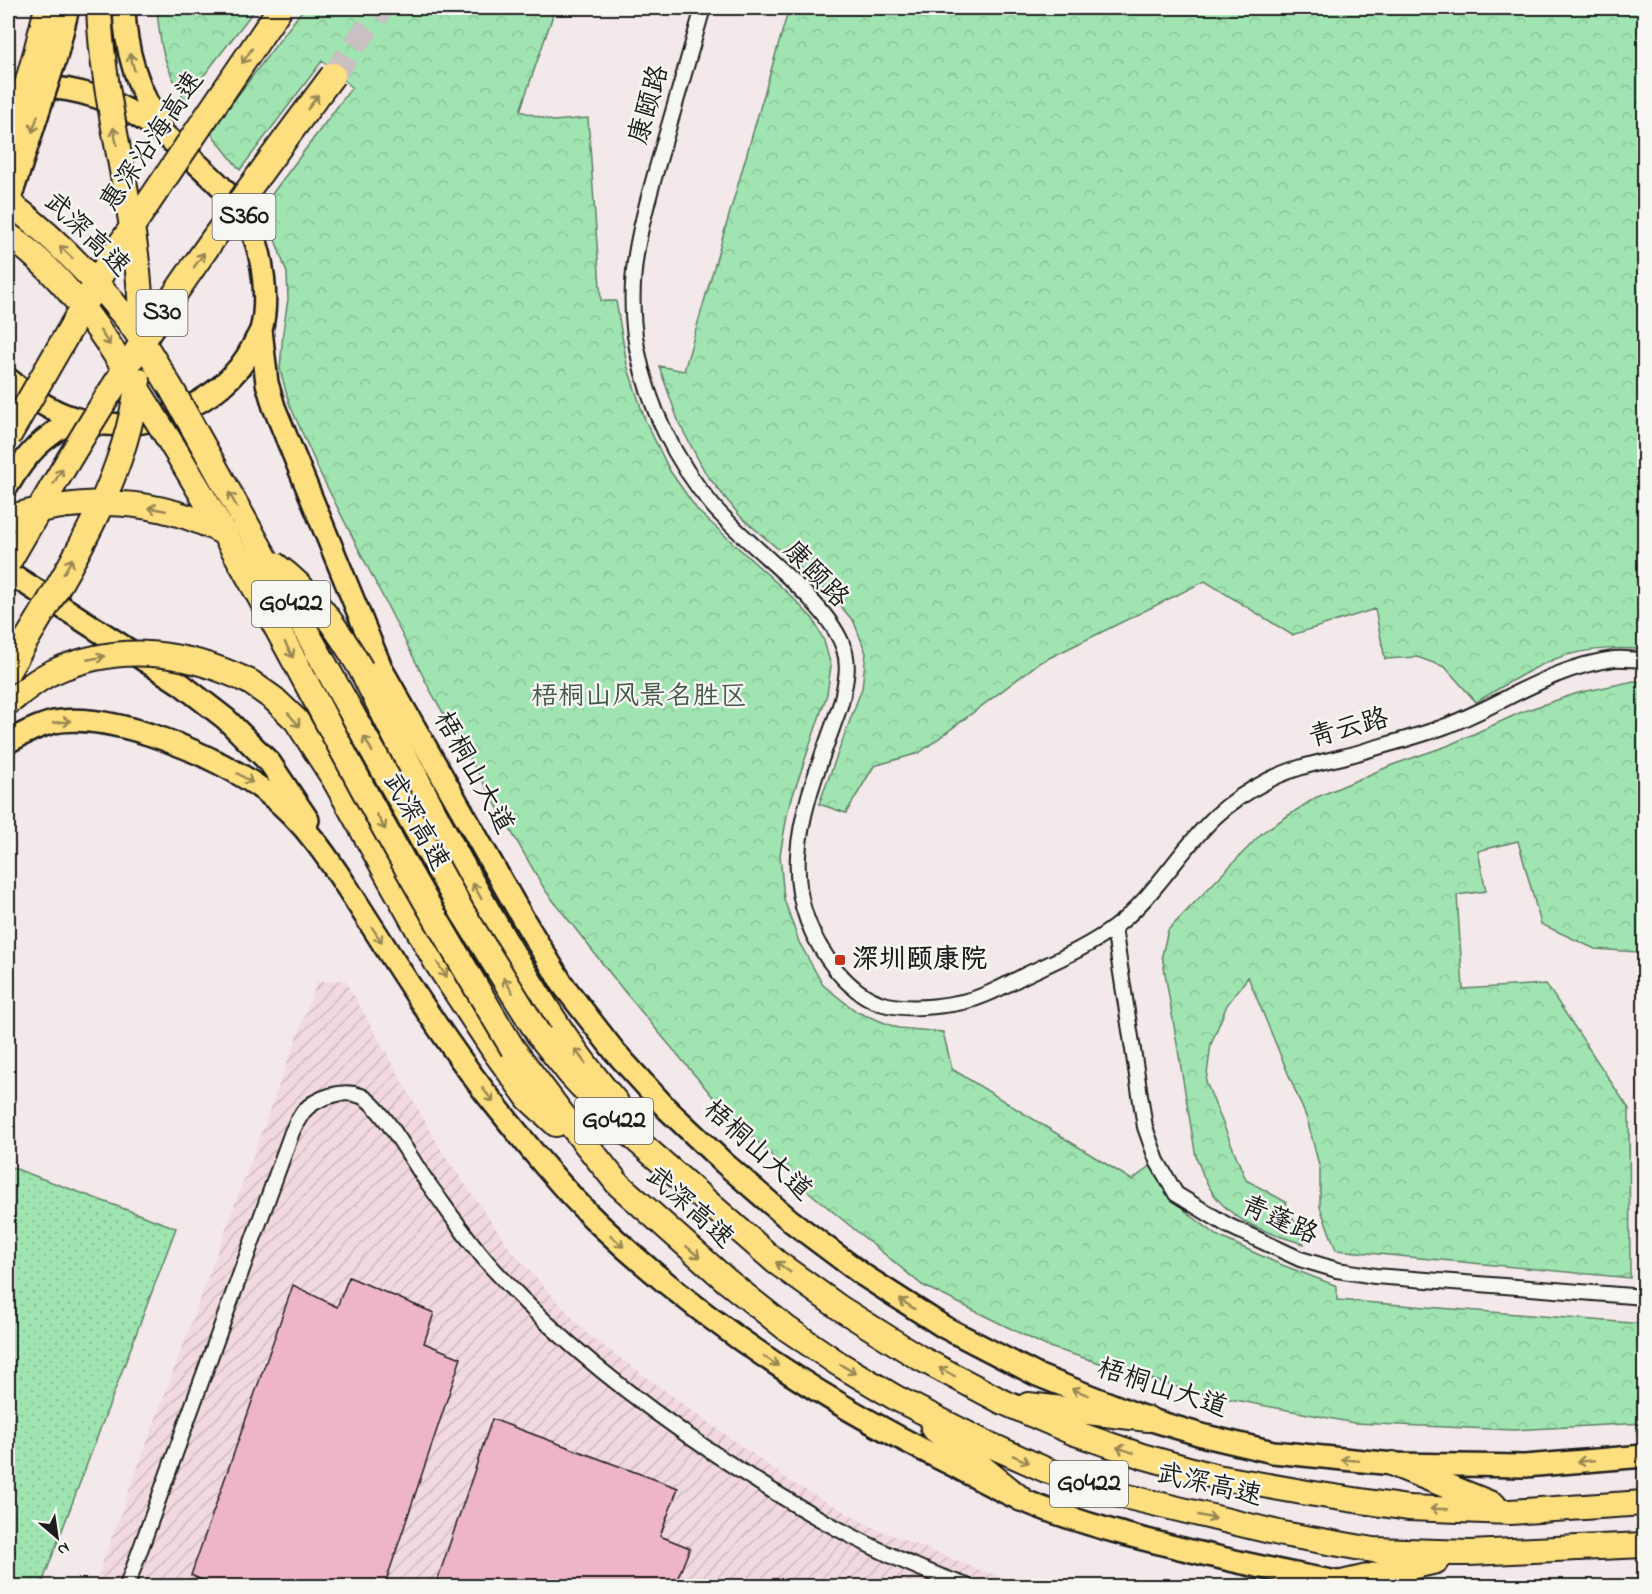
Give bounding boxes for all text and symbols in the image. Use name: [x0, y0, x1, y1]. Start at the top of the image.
one-way arrow: [241, 47, 253, 63]
one-way arrow: [125, 53, 137, 72]
street label: 康颐路: [620, 61, 680, 149]
street label: 惠深沿海高速: [92, 64, 214, 220]
one-way arrow: [307, 94, 319, 110]
one-way arrow: [28, 114, 39, 133]
one-way arrow: [109, 126, 120, 146]
street label: 武深高速: [34, 183, 138, 287]
road number: S360: [212, 194, 276, 240]
one-way arrow: [58, 245, 73, 260]
one-way arrow: [193, 252, 205, 268]
road number: S30: [136, 290, 188, 336]
one-way arrow: [99, 329, 111, 346]
one-way arrow: [52, 468, 64, 485]
one-way arrow: [227, 492, 239, 509]
one-way arrow: [148, 503, 167, 514]
street label: 康颐路: [773, 532, 857, 618]
one-way arrow: [63, 558, 75, 575]
road number: G0422: [252, 581, 330, 627]
one-way arrow: [284, 641, 296, 659]
one-way arrow: [86, 652, 105, 663]
park label: 梧桐山风景名胜区: [531, 678, 747, 717]
street label: 青云路: [1305, 700, 1393, 758]
street label: 梧桐山大道: [423, 705, 523, 841]
one-way arrow: [287, 712, 301, 727]
one-way arrow: [51, 716, 71, 727]
one-way arrow: [361, 736, 373, 753]
street label: 武深高速: [372, 765, 458, 879]
one-way arrow: [236, 772, 253, 784]
one-way arrow: [375, 813, 387, 830]
one-way arrow: [470, 882, 482, 899]
one-way arrow: [372, 926, 384, 943]
place label: 深圳颐康院: [852, 941, 987, 980]
marker: 深圳颐康院: [833, 953, 847, 967]
one-way arrow: [436, 961, 448, 978]
one-way arrow: [502, 977, 514, 994]
one-way arrow: [574, 1048, 586, 1064]
one-way arrow: [482, 1087, 494, 1103]
street label: 梧桐山大道: [694, 1091, 820, 1211]
road number: G0422: [575, 1098, 653, 1144]
street label: 武深高速: [636, 1157, 742, 1259]
street label: 青蓬路: [1234, 1187, 1324, 1255]
one-way arrow: [610, 1234, 625, 1248]
one-way arrow: [685, 1245, 700, 1259]
one-way arrow: [775, 1261, 791, 1273]
one-way arrow: [899, 1297, 916, 1309]
street label: 梧桐山大道: [1092, 1350, 1232, 1428]
one-way arrow: [762, 1355, 779, 1367]
one-way arrow: [839, 1364, 856, 1376]
one-way arrow: [938, 1366, 956, 1377]
one-way arrow: [1072, 1386, 1090, 1397]
one-way arrow: [1116, 1444, 1135, 1455]
one-way arrow: [1011, 1453, 1029, 1465]
one-way arrow: [1340, 1454, 1360, 1465]
street label: 武深高速: [1152, 1455, 1266, 1517]
one-way arrow: [1577, 1456, 1597, 1467]
road number: G0422: [1050, 1461, 1128, 1507]
one-way arrow: [1430, 1504, 1450, 1515]
north arrow: [27, 1507, 87, 1567]
one-way arrow: [1196, 1512, 1216, 1523]
text: N: [53, 1535, 74, 1562]

